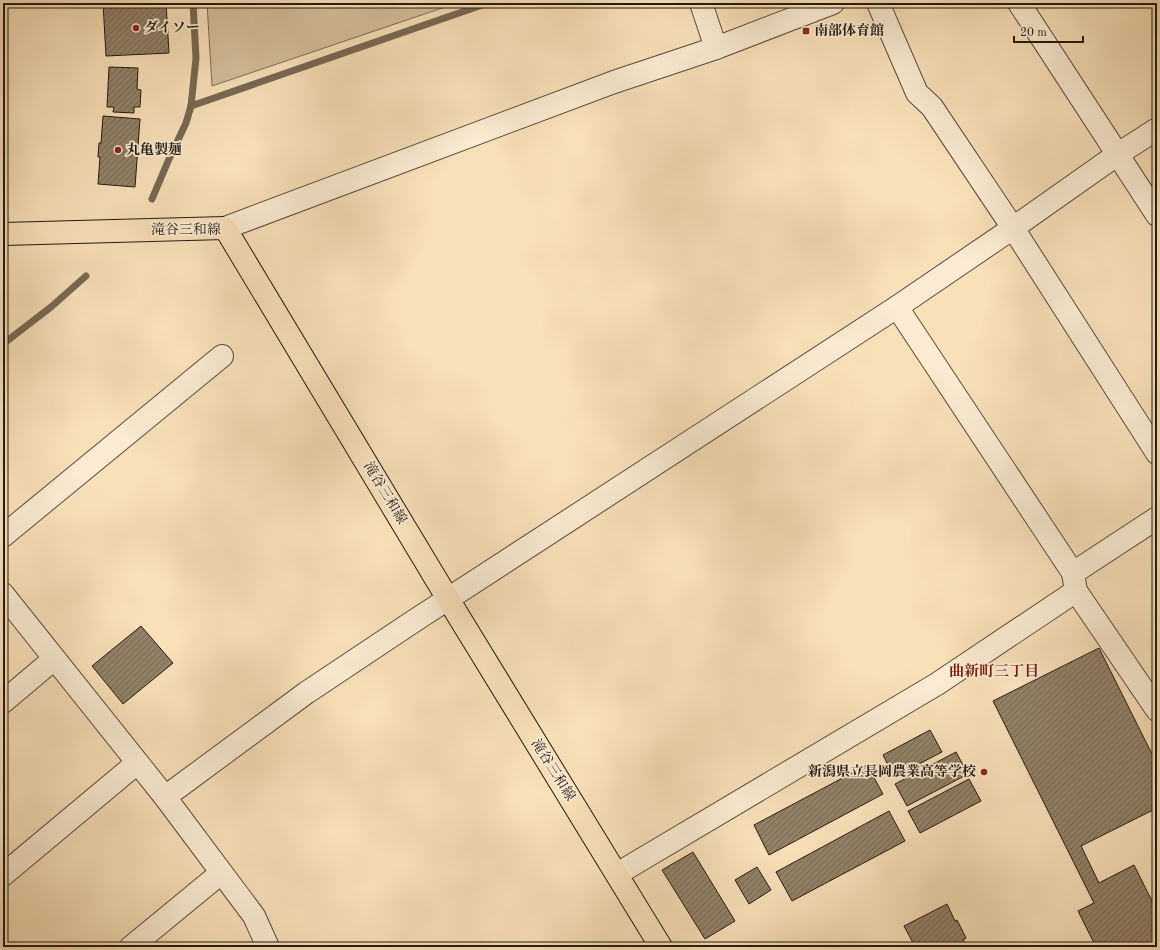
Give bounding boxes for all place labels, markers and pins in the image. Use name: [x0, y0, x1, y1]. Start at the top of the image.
place label: ダイソー: [144, 19, 200, 35]
marker: ダイソー: [131, 23, 141, 33]
place label: 南部体育館: [814, 23, 884, 38]
marker: 南部体育館: [801, 26, 811, 36]
place label: 丸亀製麺: [126, 141, 182, 157]
marker: 丸亀製麺: [113, 145, 123, 155]
place label: 新潟県立長岡農業高等学校: [808, 764, 976, 779]
marker: 新潟県立長岡農業高等学校: [979, 767, 989, 777]

